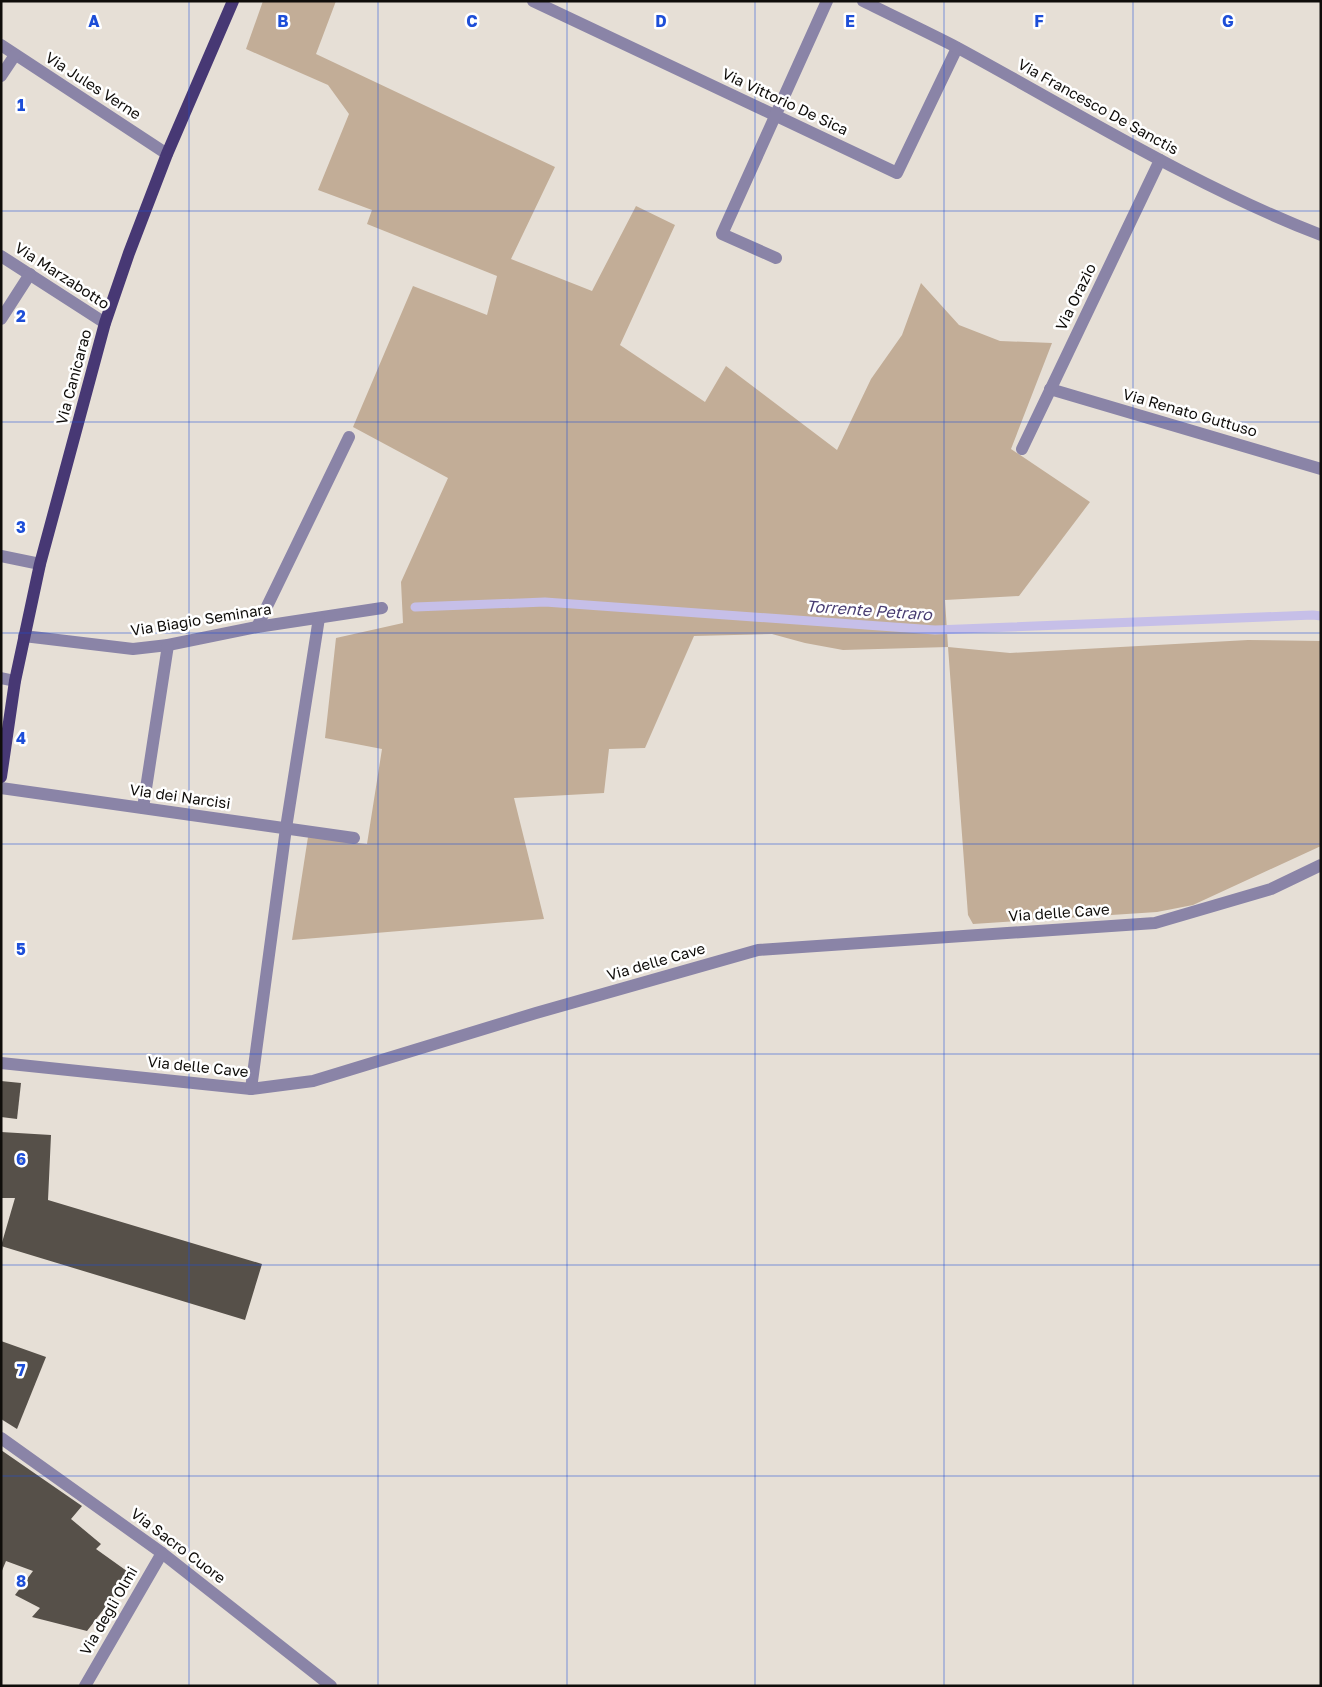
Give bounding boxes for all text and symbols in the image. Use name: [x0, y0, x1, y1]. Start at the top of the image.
text: A: [88, 11, 100, 31]
text: B: [277, 11, 289, 31]
text: C: [466, 11, 478, 31]
text: D: [655, 11, 667, 31]
text: E: [845, 11, 855, 31]
text: F: [1034, 11, 1044, 31]
text: G: [1222, 11, 1234, 31]
street label: Via Jules Verne: [42, 48, 145, 123]
street label: Via Francesco De Sanctis: [1015, 54, 1182, 158]
street label: Via Vittorio De Sica: [720, 64, 851, 138]
text: 1: [17, 95, 25, 115]
street label: Via Marzabotto: [12, 238, 113, 312]
street label: Via Orazio: [1051, 260, 1099, 333]
text: 2: [16, 306, 26, 326]
street label: Via Canicarao: [52, 327, 94, 426]
street label: Via Renato Guttuso: [1121, 384, 1260, 440]
text: 3: [16, 517, 26, 537]
water label: Torrente Petraro: [806, 596, 934, 624]
street label: Via Biagio Seminara: [129, 599, 273, 639]
text: 4: [16, 728, 26, 748]
street label: Via dei Narcisi: [129, 780, 232, 812]
street label: Via delle Cave: [1008, 899, 1110, 925]
street label: Via delle Cave: [605, 938, 707, 984]
text: 5: [16, 939, 26, 959]
street label: Via delle Cave: [147, 1052, 250, 1080]
text: 6: [16, 1149, 26, 1169]
text: 7: [17, 1360, 26, 1380]
street label: Via Sacro Cuore: [128, 1504, 230, 1587]
street label: Via degli Olmi: [76, 1563, 141, 1658]
text: 8: [16, 1571, 26, 1591]

